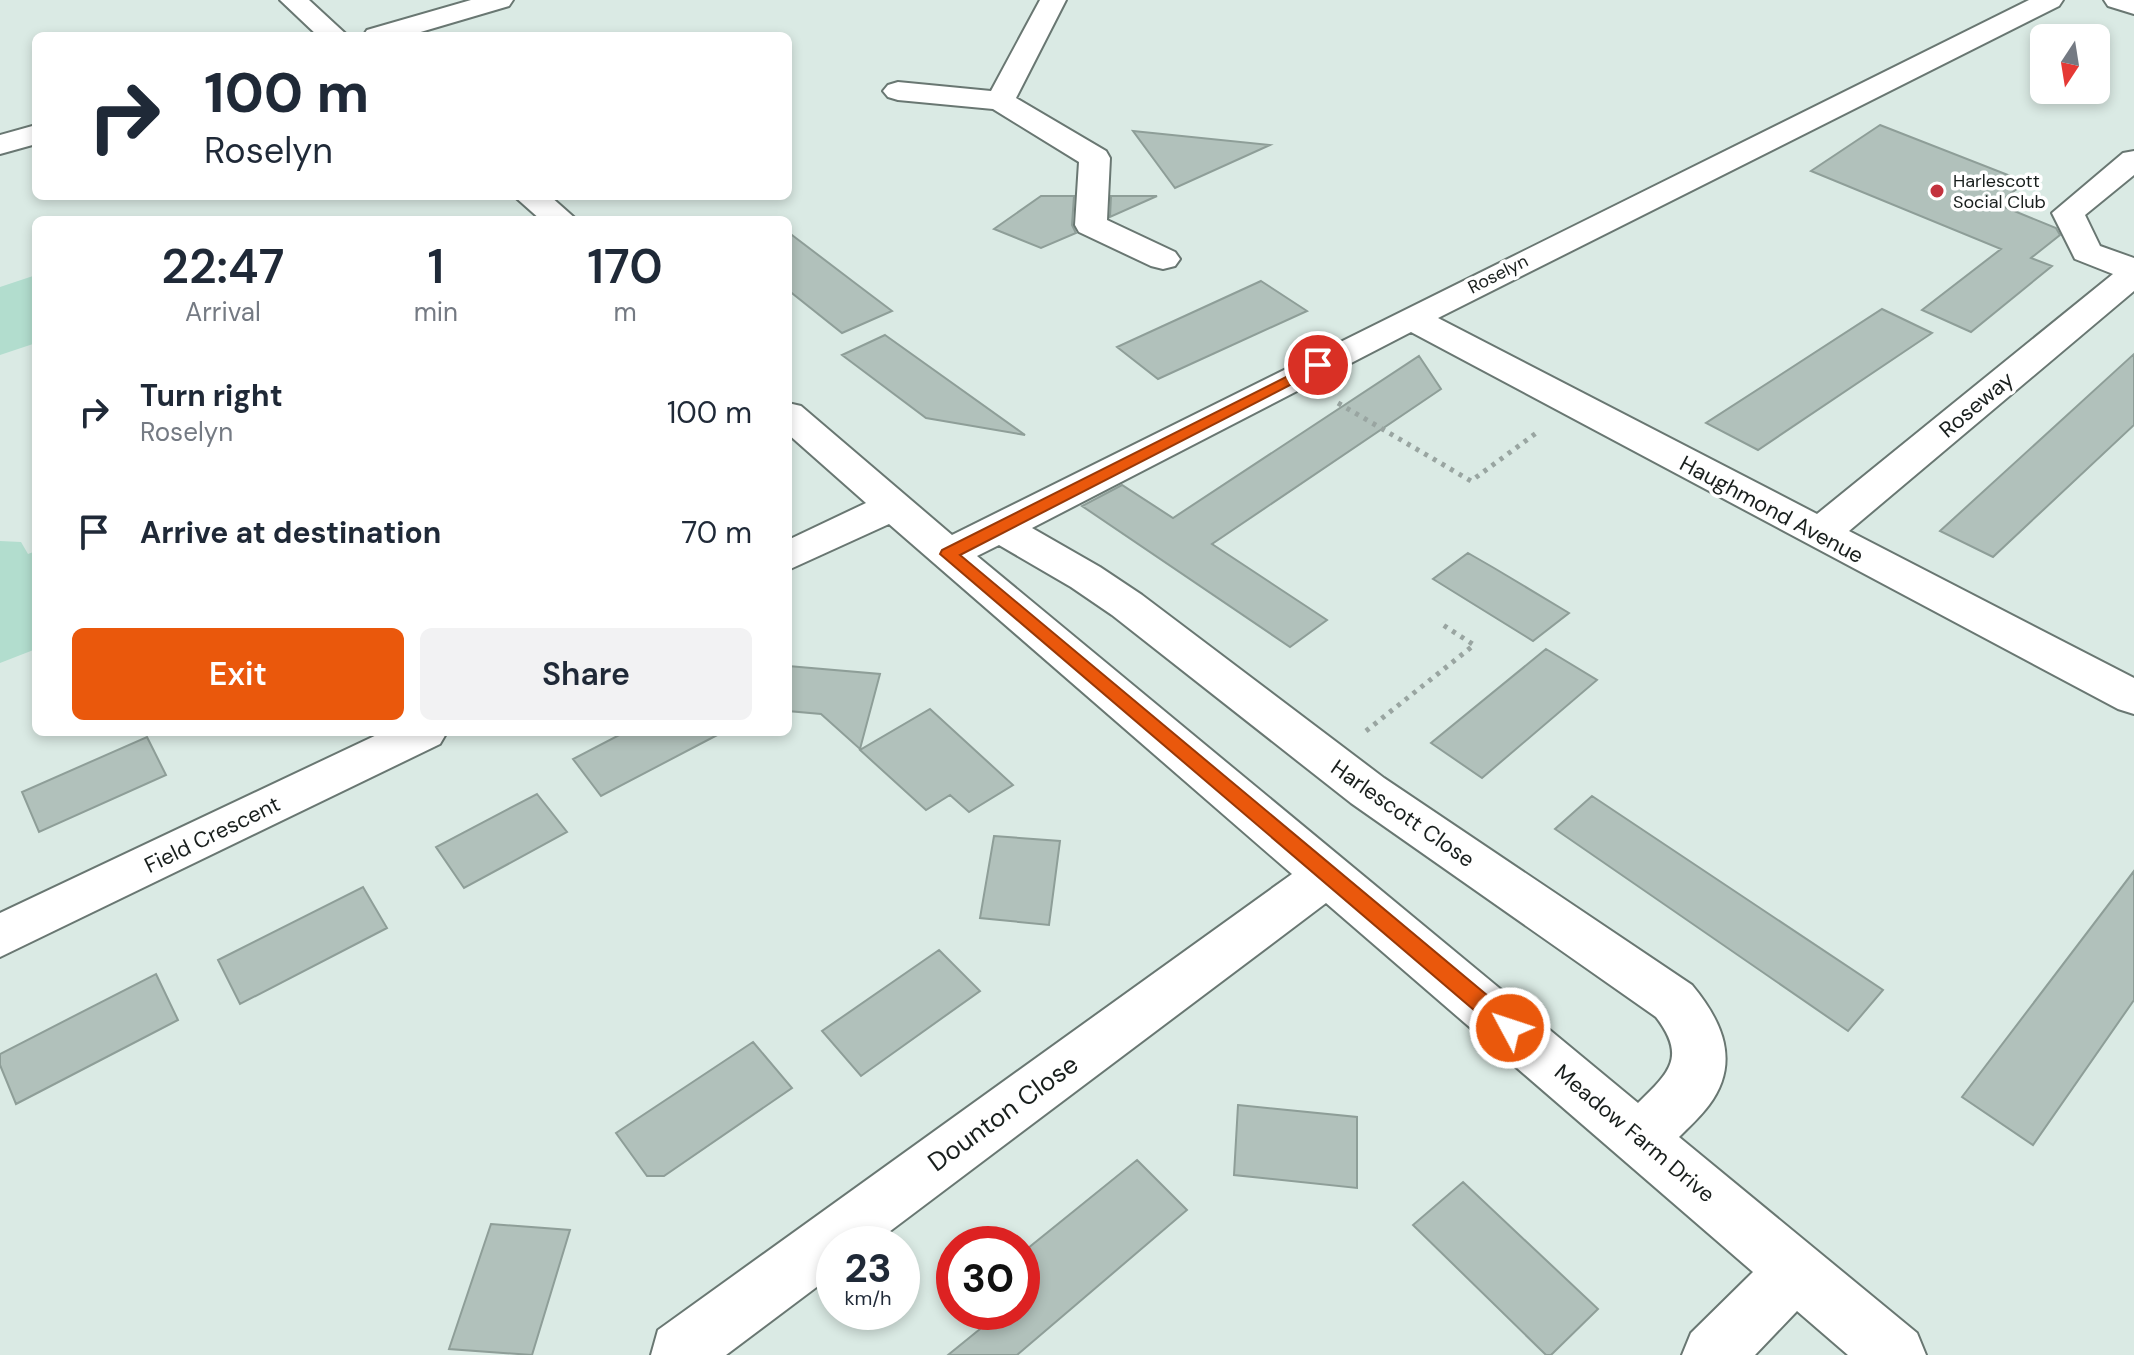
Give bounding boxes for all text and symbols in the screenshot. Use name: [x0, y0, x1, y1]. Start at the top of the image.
north arrow: [2030, 24, 2110, 104]
map controls: [2030, 24, 2110, 104]
text: 100 m: [204, 56, 369, 129]
icon: right: [72, 64, 176, 168]
text: Roselyn: [204, 127, 333, 174]
place label: Harlescott Social Club: [1953, 169, 2046, 214]
marker: Harlescott Social Club: [1928, 182, 1946, 200]
text: 22:47: [161, 235, 284, 298]
text: 1: [427, 235, 444, 298]
text: 170: [587, 235, 663, 298]
street label: Roselyn: [1464, 249, 1532, 299]
text: Arrival: [185, 295, 261, 329]
text: min: [414, 295, 458, 329]
text: m: [613, 295, 637, 329]
pin: [1284, 331, 1352, 399]
icon: arrive: [1296, 343, 1340, 387]
street label: Roseway: [1933, 365, 2020, 444]
text: Turn right: [140, 376, 283, 415]
icon: right: [72, 390, 116, 434]
text: 100 m: [667, 393, 752, 432]
text: Roselyn: [140, 415, 233, 449]
street label: Haughmond Avenue: [1675, 449, 1869, 570]
icon: arrive: [72, 510, 116, 554]
text: Arrive at destination: [140, 513, 441, 552]
text: 70 m: [681, 513, 752, 552]
button: Exit: [72, 628, 404, 720]
button: Share: [420, 628, 752, 720]
street label: Harlescott Close: [1325, 753, 1480, 874]
street label: Field Crescent: [140, 789, 285, 880]
position arrow: [1468, 986, 1552, 1070]
street label: Dounton Close: [921, 1047, 1085, 1179]
street label: Meadow Farm Drive: [1548, 1058, 1721, 1209]
speed limit sign: 30: [936, 1226, 1040, 1330]
text: 23: [844, 1242, 892, 1294]
text: km/h: [844, 1285, 892, 1311]

